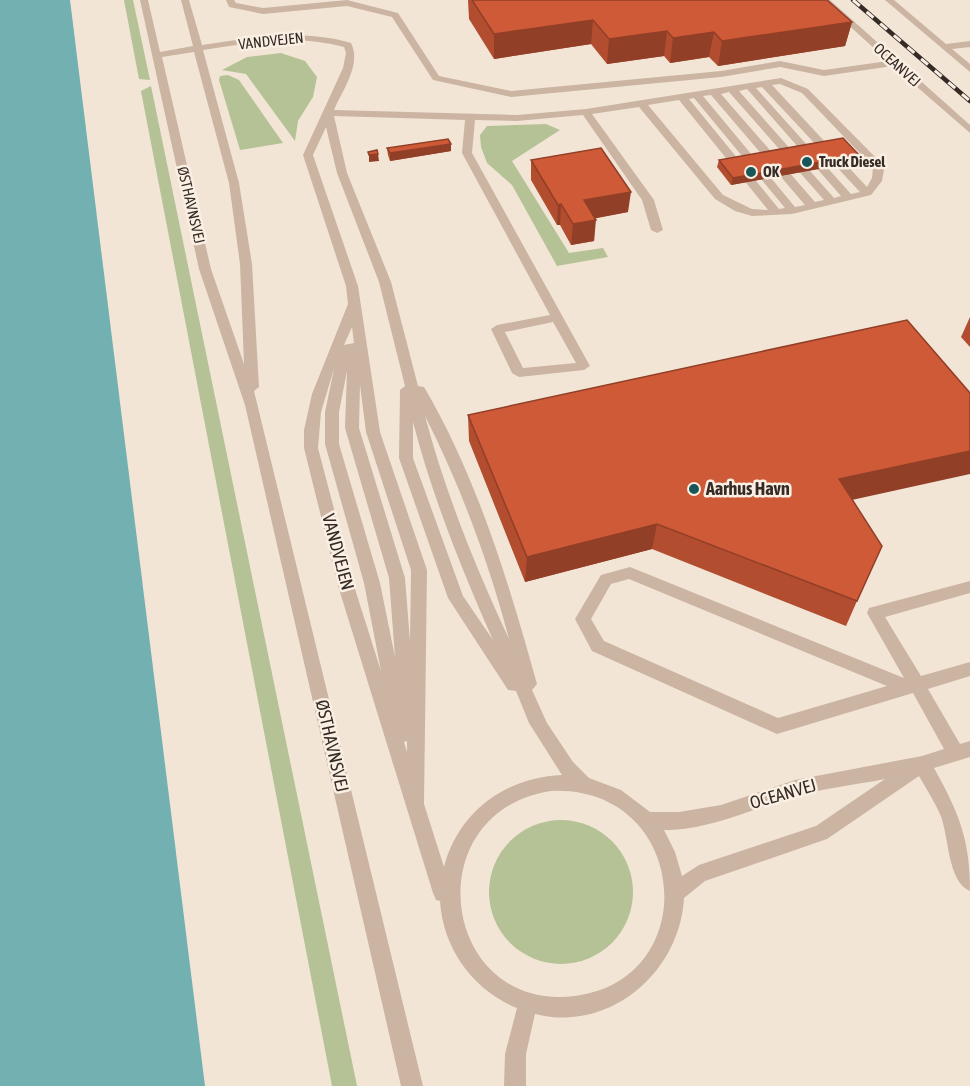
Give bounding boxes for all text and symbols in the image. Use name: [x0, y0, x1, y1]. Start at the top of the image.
street label: VANDVEJEN: [238, 29, 304, 52]
street label: OCEANVEJ: [871, 39, 924, 90]
place label: Truck Diesel: [819, 153, 886, 170]
marker: Truck Diesel: [800, 155, 814, 169]
place label: OK: [763, 163, 780, 180]
street label: ØSTHAVNSVEJ: [174, 165, 209, 245]
marker: OK: [744, 165, 758, 179]
place label: Aarhus Havn: [705, 478, 790, 499]
marker: Aarhus Havn: [687, 482, 701, 496]
street label: VANDVEJEN: [318, 511, 359, 592]
street label: ØSTHAVNSVEJ: [312, 698, 353, 794]
street label: OCEANVEJ: [747, 774, 818, 813]

